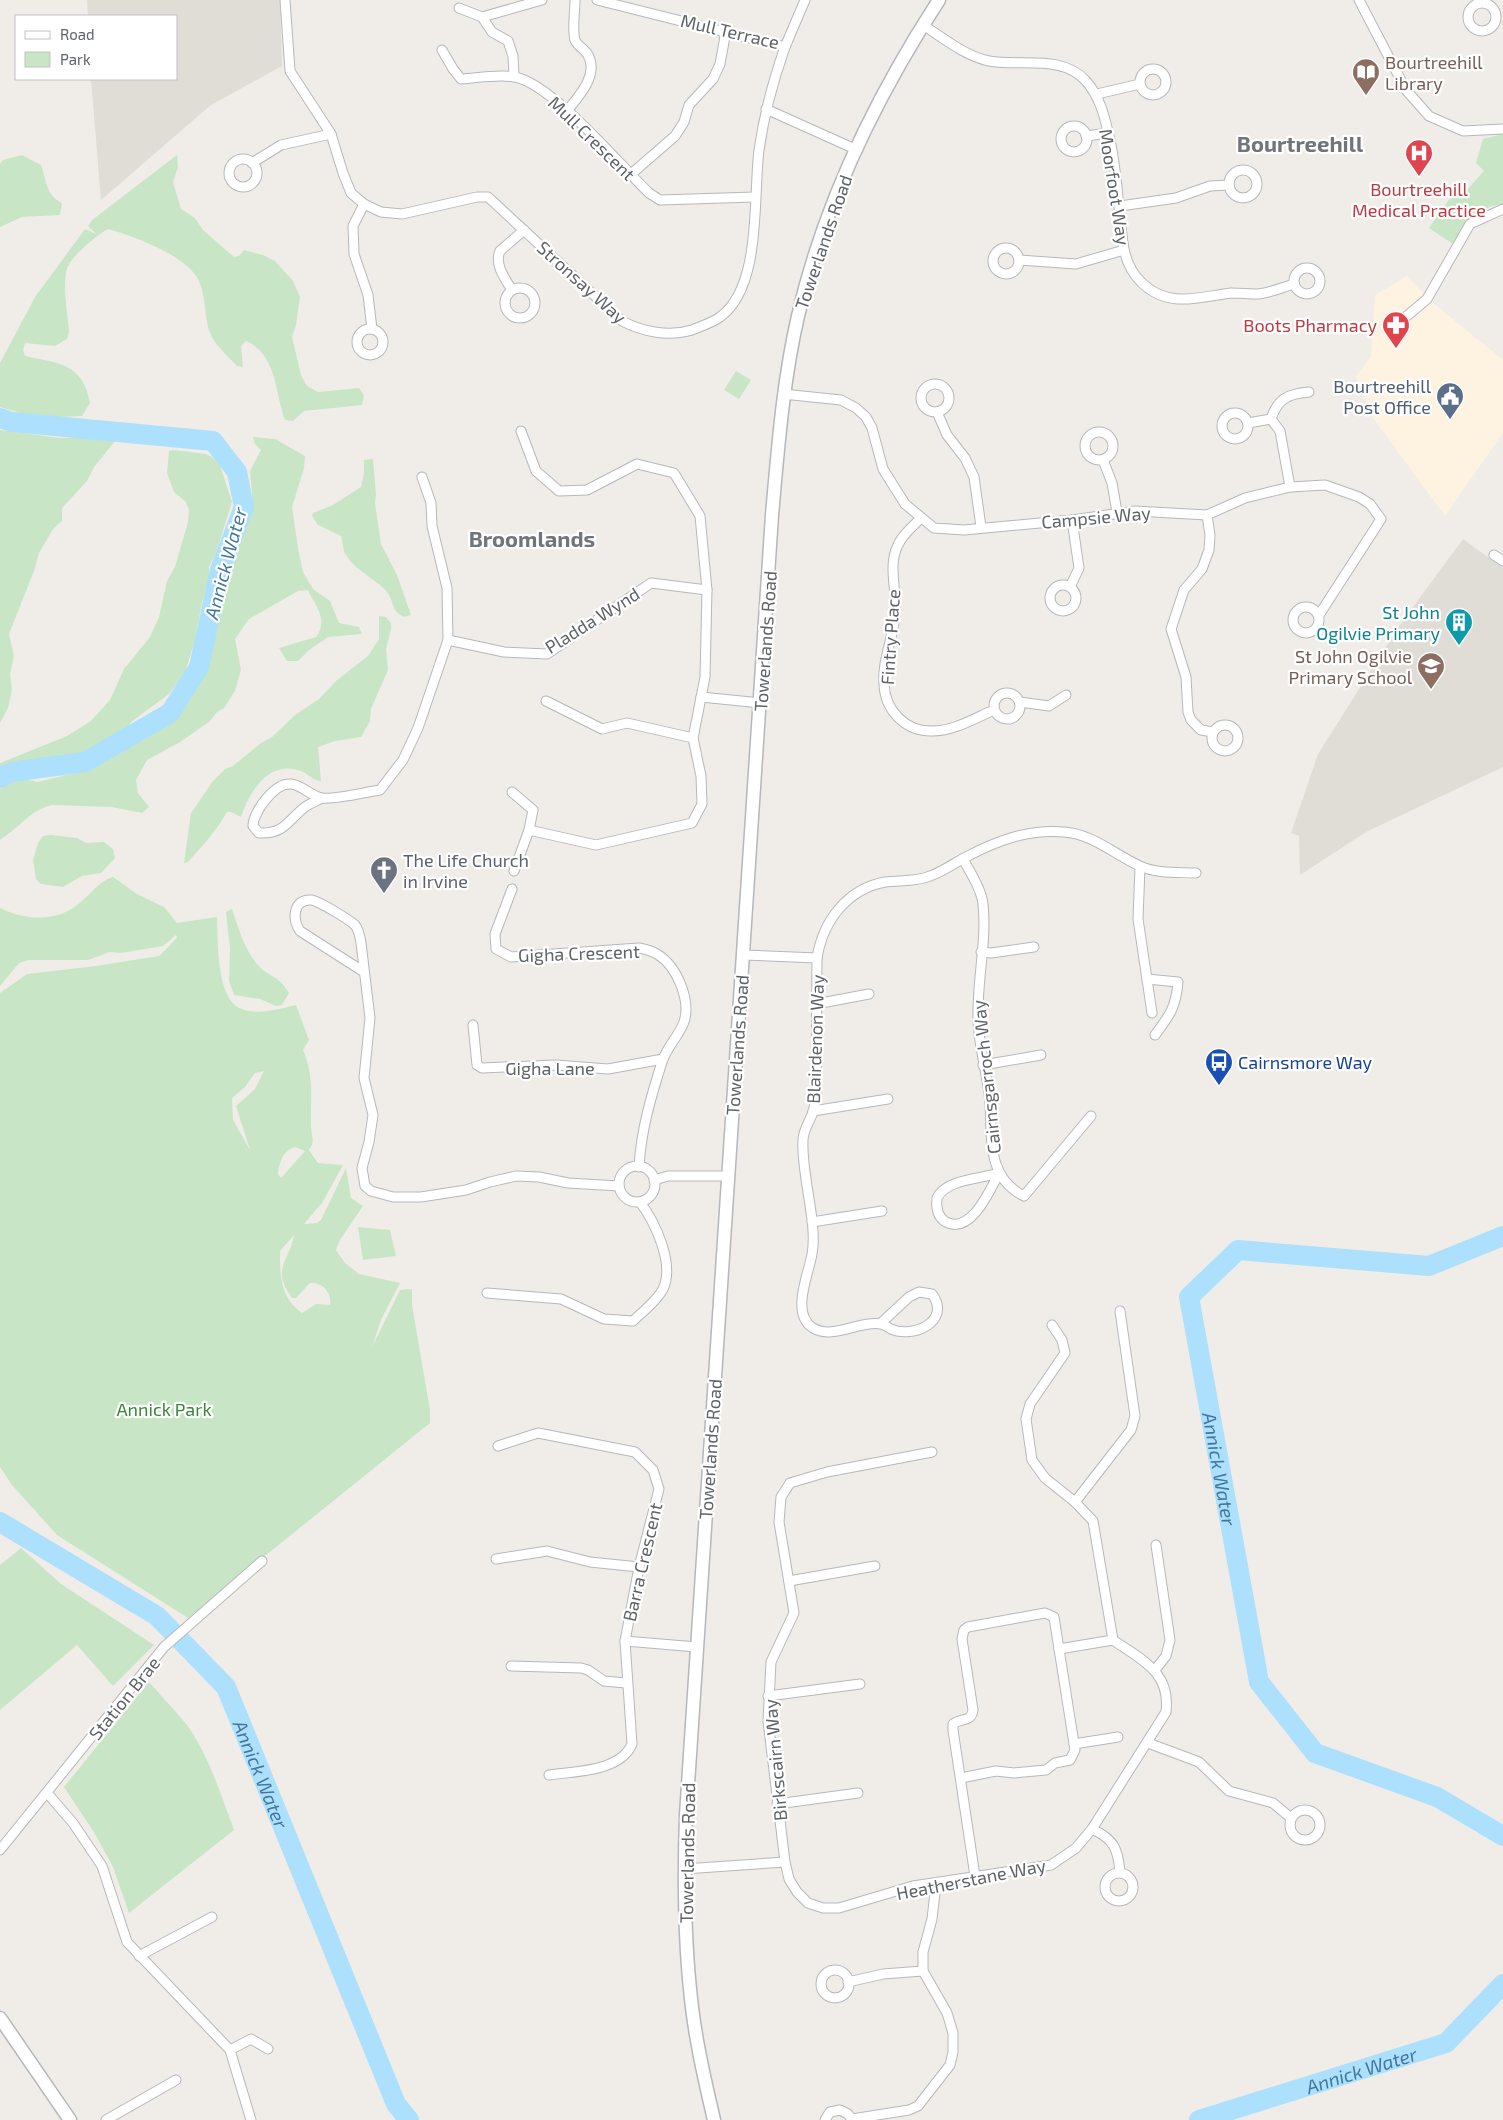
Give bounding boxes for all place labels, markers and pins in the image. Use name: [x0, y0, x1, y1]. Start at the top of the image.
place label: Bourtreehill Library: [1385, 51, 1483, 94]
library icon: Bourtreehill Library: [1351, 57, 1381, 96]
hospital icon: Bourtreehill Medical Practice: [1404, 138, 1434, 177]
place label: Bourtreehill Medical Practice: [1352, 178, 1486, 221]
pharmacy icon: Boots Pharmacy: [1381, 310, 1411, 349]
place label: Boots Pharmacy: [1243, 314, 1377, 336]
place label: Bourtreehill Post Office: [1333, 375, 1432, 418]
public building icon: Bourtreehill Post Office: [1435, 381, 1465, 420]
place label: St John Ogilvie Primary: [1316, 601, 1440, 644]
building icon: St John Ogilvie Primary: [1444, 607, 1474, 646]
place label: St John Ogilvie Primary School: [1289, 645, 1413, 688]
school or university icon: St John Ogilvie Primary School: [1416, 651, 1446, 690]
place label: The Life Church in Irvine: [403, 849, 529, 892]
church icon: The Life Church in Irvine: [369, 855, 399, 894]
bus stop icon: Cairnsmore Way: [1204, 1047, 1234, 1086]
place label: Cairnsmore Way: [1238, 1051, 1373, 1073]

